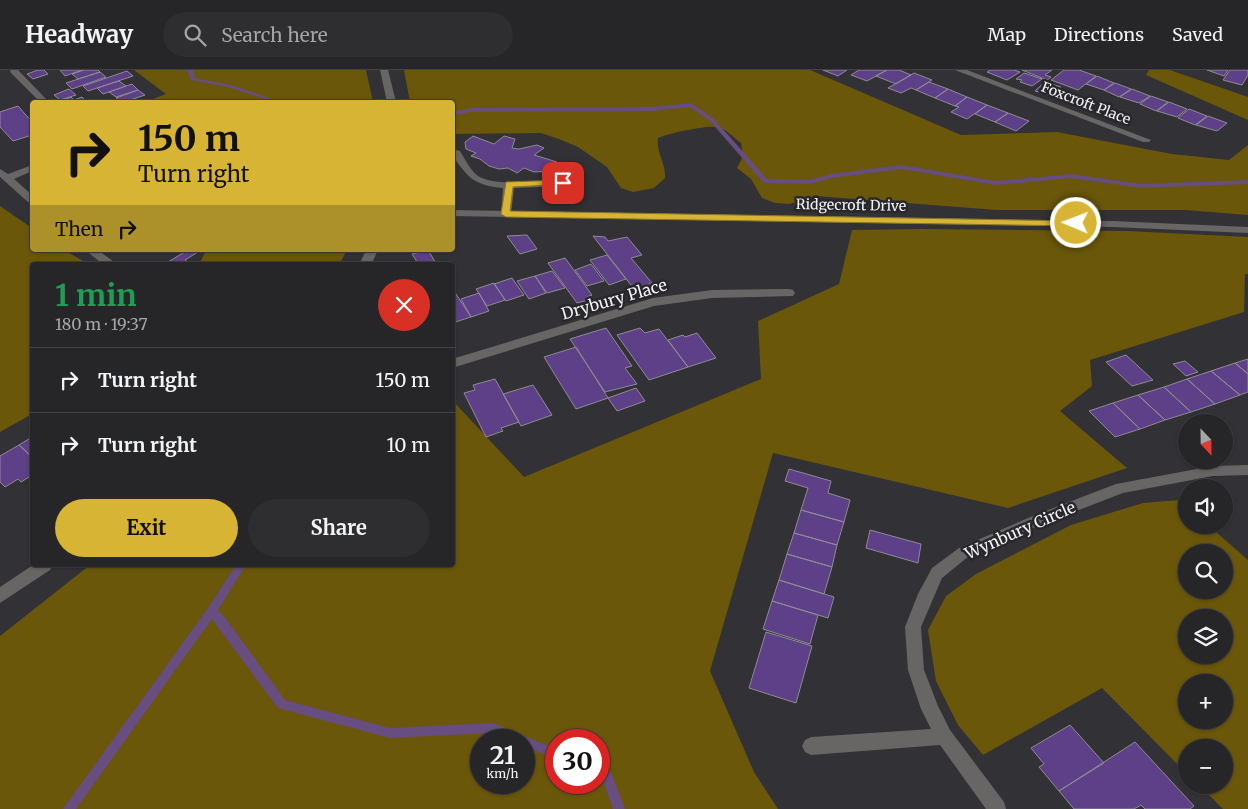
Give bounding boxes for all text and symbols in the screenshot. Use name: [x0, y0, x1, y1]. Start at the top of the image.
search box: [163, 12, 513, 57]
text: Headway: [25, 19, 133, 50]
icon: search: [181, 21, 209, 49]
text: Search here: [221, 23, 328, 47]
text: Map: [988, 23, 1026, 46]
text: Directions: [1054, 23, 1144, 46]
text: Saved: [1172, 23, 1223, 46]
street label: Foxcroft Place: [1039, 78, 1133, 128]
text: 150 m: [138, 117, 240, 161]
icon: right: [55, 120, 120, 185]
text: Turn right: [138, 160, 249, 188]
pin: [542, 162, 584, 204]
icon: arrive: [549, 169, 577, 197]
street label: Ridgecroft Drive: [796, 195, 906, 215]
position arrow: [1049, 196, 1101, 248]
icon: right: [113, 215, 141, 243]
text: Then: [55, 217, 103, 241]
street label: Drybury Place: [559, 274, 669, 324]
text: 1 min: [55, 276, 137, 314]
button: close: [378, 279, 430, 331]
text: 180 m · 19:37: [55, 314, 148, 334]
icon: right: [55, 366, 83, 394]
text: Turn right: [98, 368, 197, 392]
text: 150 m: [376, 368, 430, 392]
north arrow: [1178, 414, 1232, 469]
map controls: [1178, 414, 1233, 794]
icon: right: [55, 431, 83, 459]
text: Turn right: [98, 433, 197, 457]
text: 10 m: [387, 433, 430, 457]
button: sound: [1178, 479, 1233, 534]
street label: Wynbury Circle: [961, 497, 1078, 564]
button: Exit: [55, 499, 238, 557]
button: Share: [248, 499, 430, 557]
button: search: [1178, 544, 1233, 599]
button: layers: [1178, 609, 1233, 664]
button: +: [1178, 674, 1233, 729]
speed limit sign: 30: [545, 729, 610, 794]
text: 21: [490, 739, 515, 771]
button: −: [1178, 739, 1233, 794]
text: km/h: [487, 766, 518, 781]

